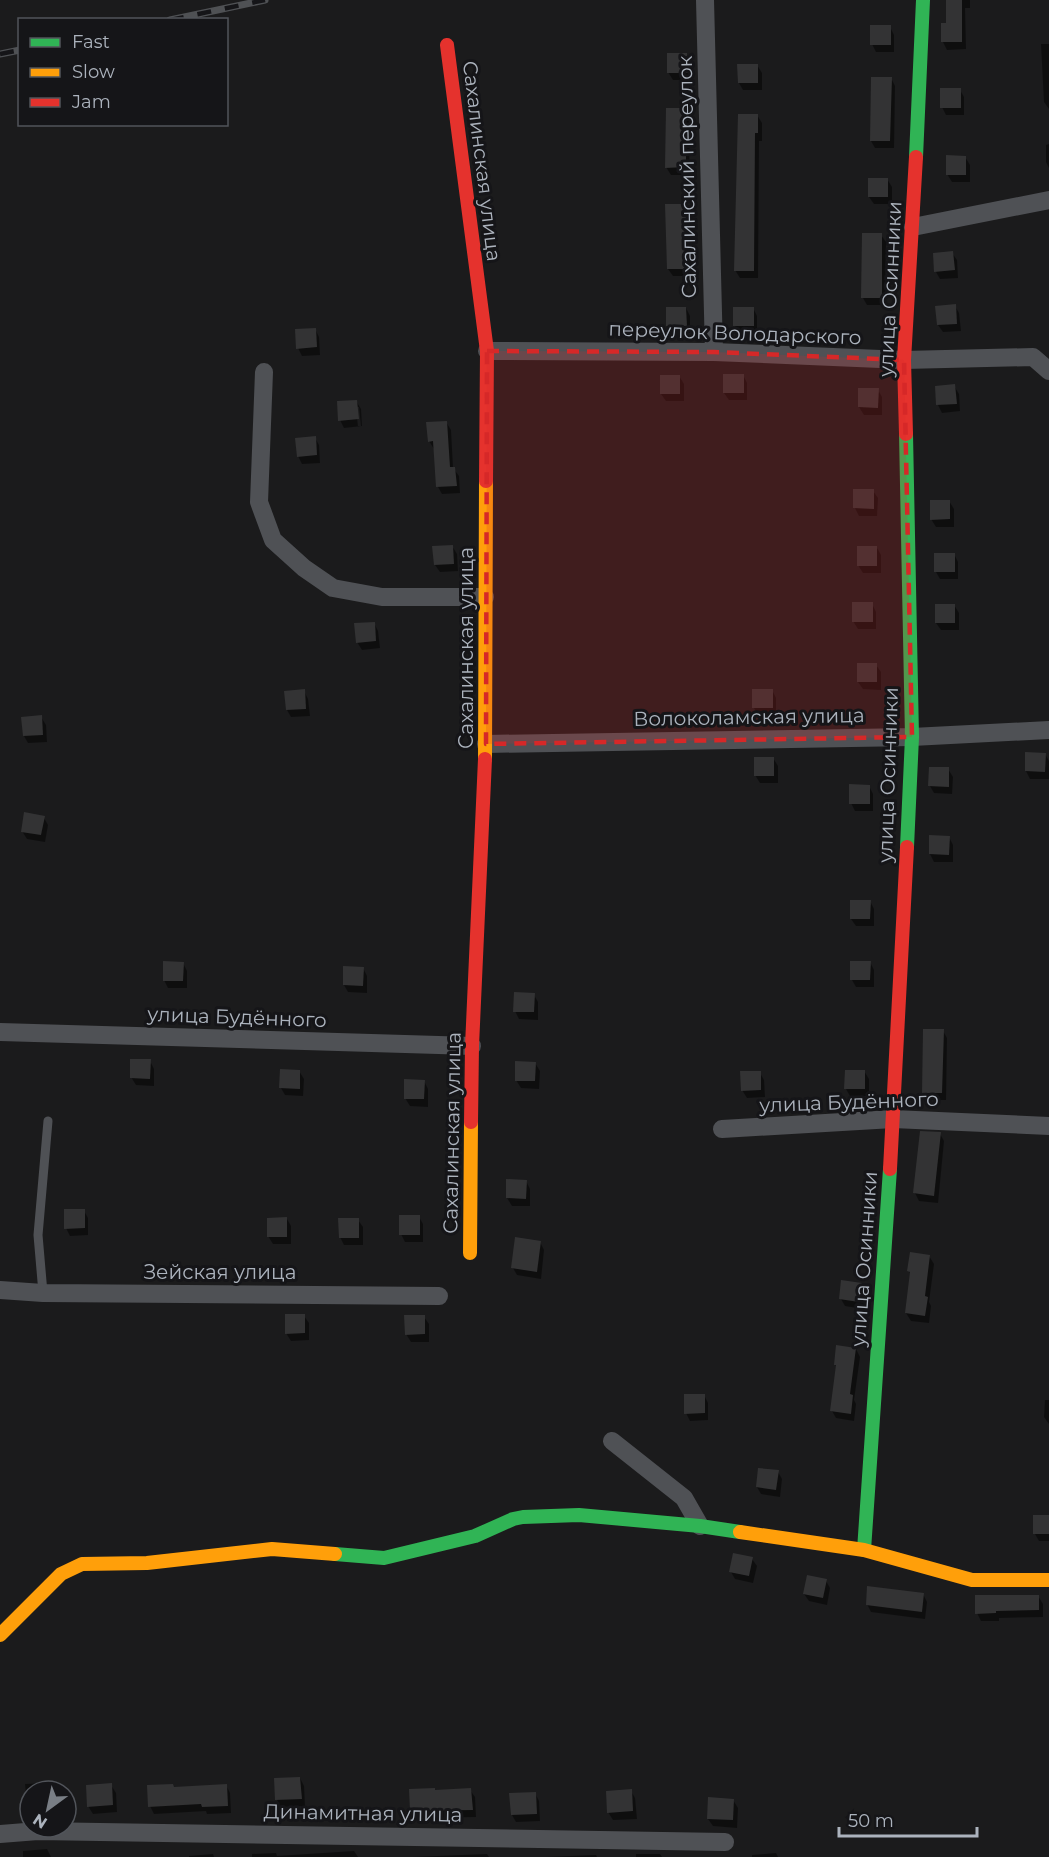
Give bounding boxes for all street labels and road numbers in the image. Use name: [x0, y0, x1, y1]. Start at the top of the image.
street label: Сахалинский переулок: [673, 55, 701, 299]
street label: Сахалинская улица: [458, 59, 506, 263]
street label: улица Осинники: [873, 201, 907, 378]
street label: переулок Володарского: [608, 317, 862, 349]
street label: Сахалинская улица: [454, 547, 478, 749]
street label: улица Осинники: [873, 687, 903, 864]
street label: Волоколамская улица: [633, 703, 865, 731]
street label: улица Будённого: [146, 1002, 327, 1032]
street label: Сахалинская улица: [438, 1032, 466, 1234]
street label: улица Будённого: [758, 1087, 939, 1117]
street label: улица Осинники: [846, 1170, 882, 1349]
street label: Зейская улица: [144, 1260, 296, 1284]
street label: Динамитная улица: [263, 1799, 463, 1827]

